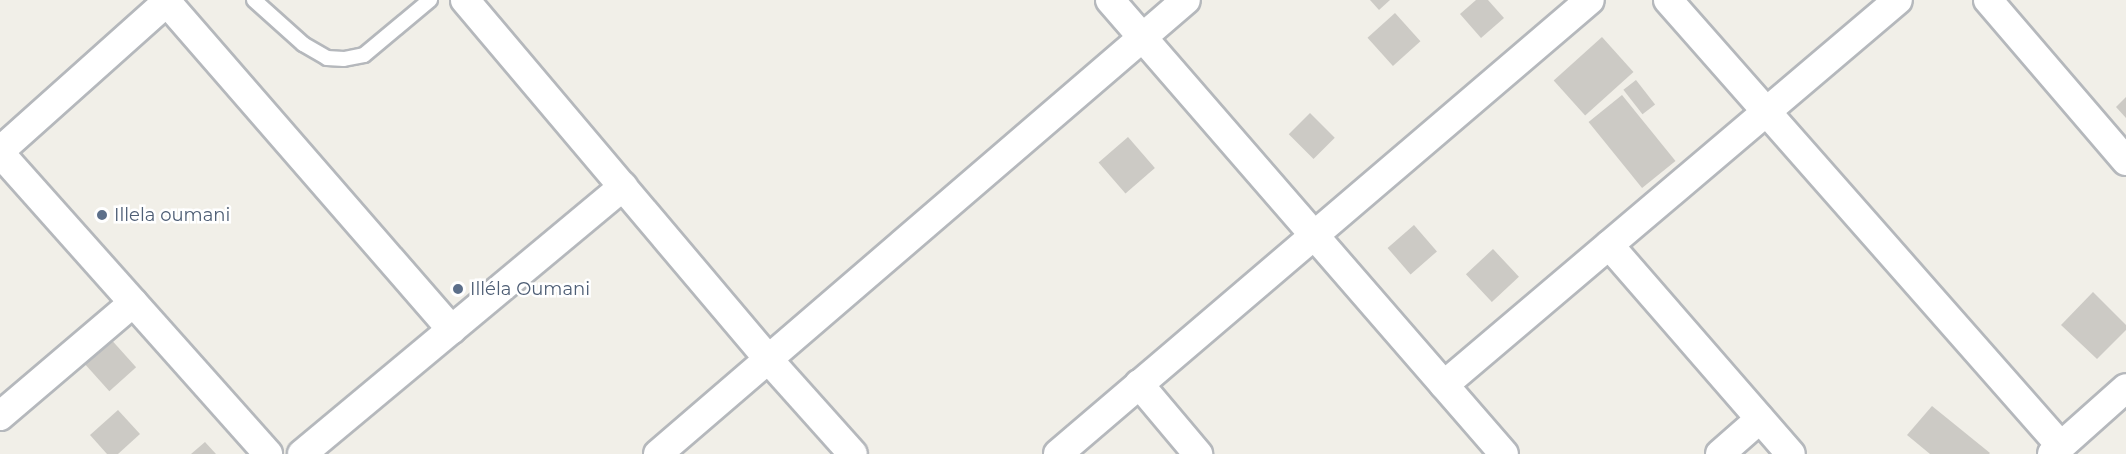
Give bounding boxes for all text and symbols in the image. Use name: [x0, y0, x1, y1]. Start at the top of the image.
place label: Illela oumani: [114, 204, 230, 226]
marker: Illela oumani: [95, 208, 109, 222]
place label: Illéla Oumani: [470, 278, 590, 300]
marker: Illéla Oumani: [451, 282, 465, 296]

